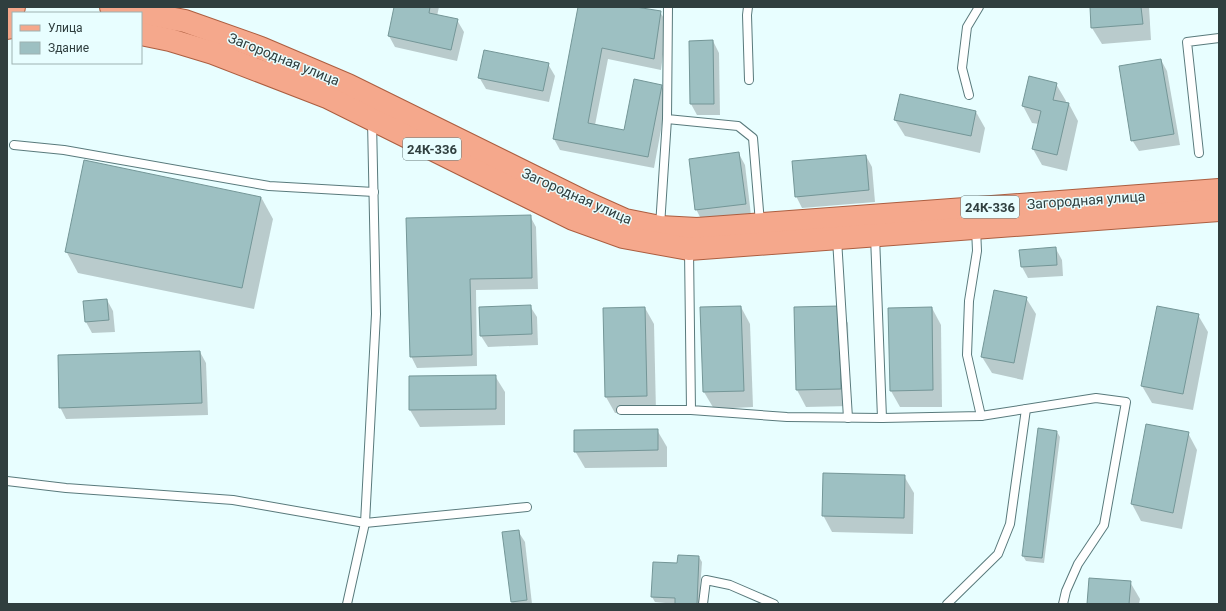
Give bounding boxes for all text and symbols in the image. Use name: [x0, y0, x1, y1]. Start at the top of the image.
legend: [12, 12, 142, 64]
text: Улица: [48, 21, 83, 35]
street label: Загородная улица: [226, 29, 342, 89]
text: Здание: [48, 41, 89, 55]
road number: 24К-336: [403, 138, 461, 160]
street label: Загородная улица: [520, 165, 634, 227]
street label: Загородная улица: [1026, 188, 1146, 212]
road number: 24К-336: [961, 196, 1019, 218]

